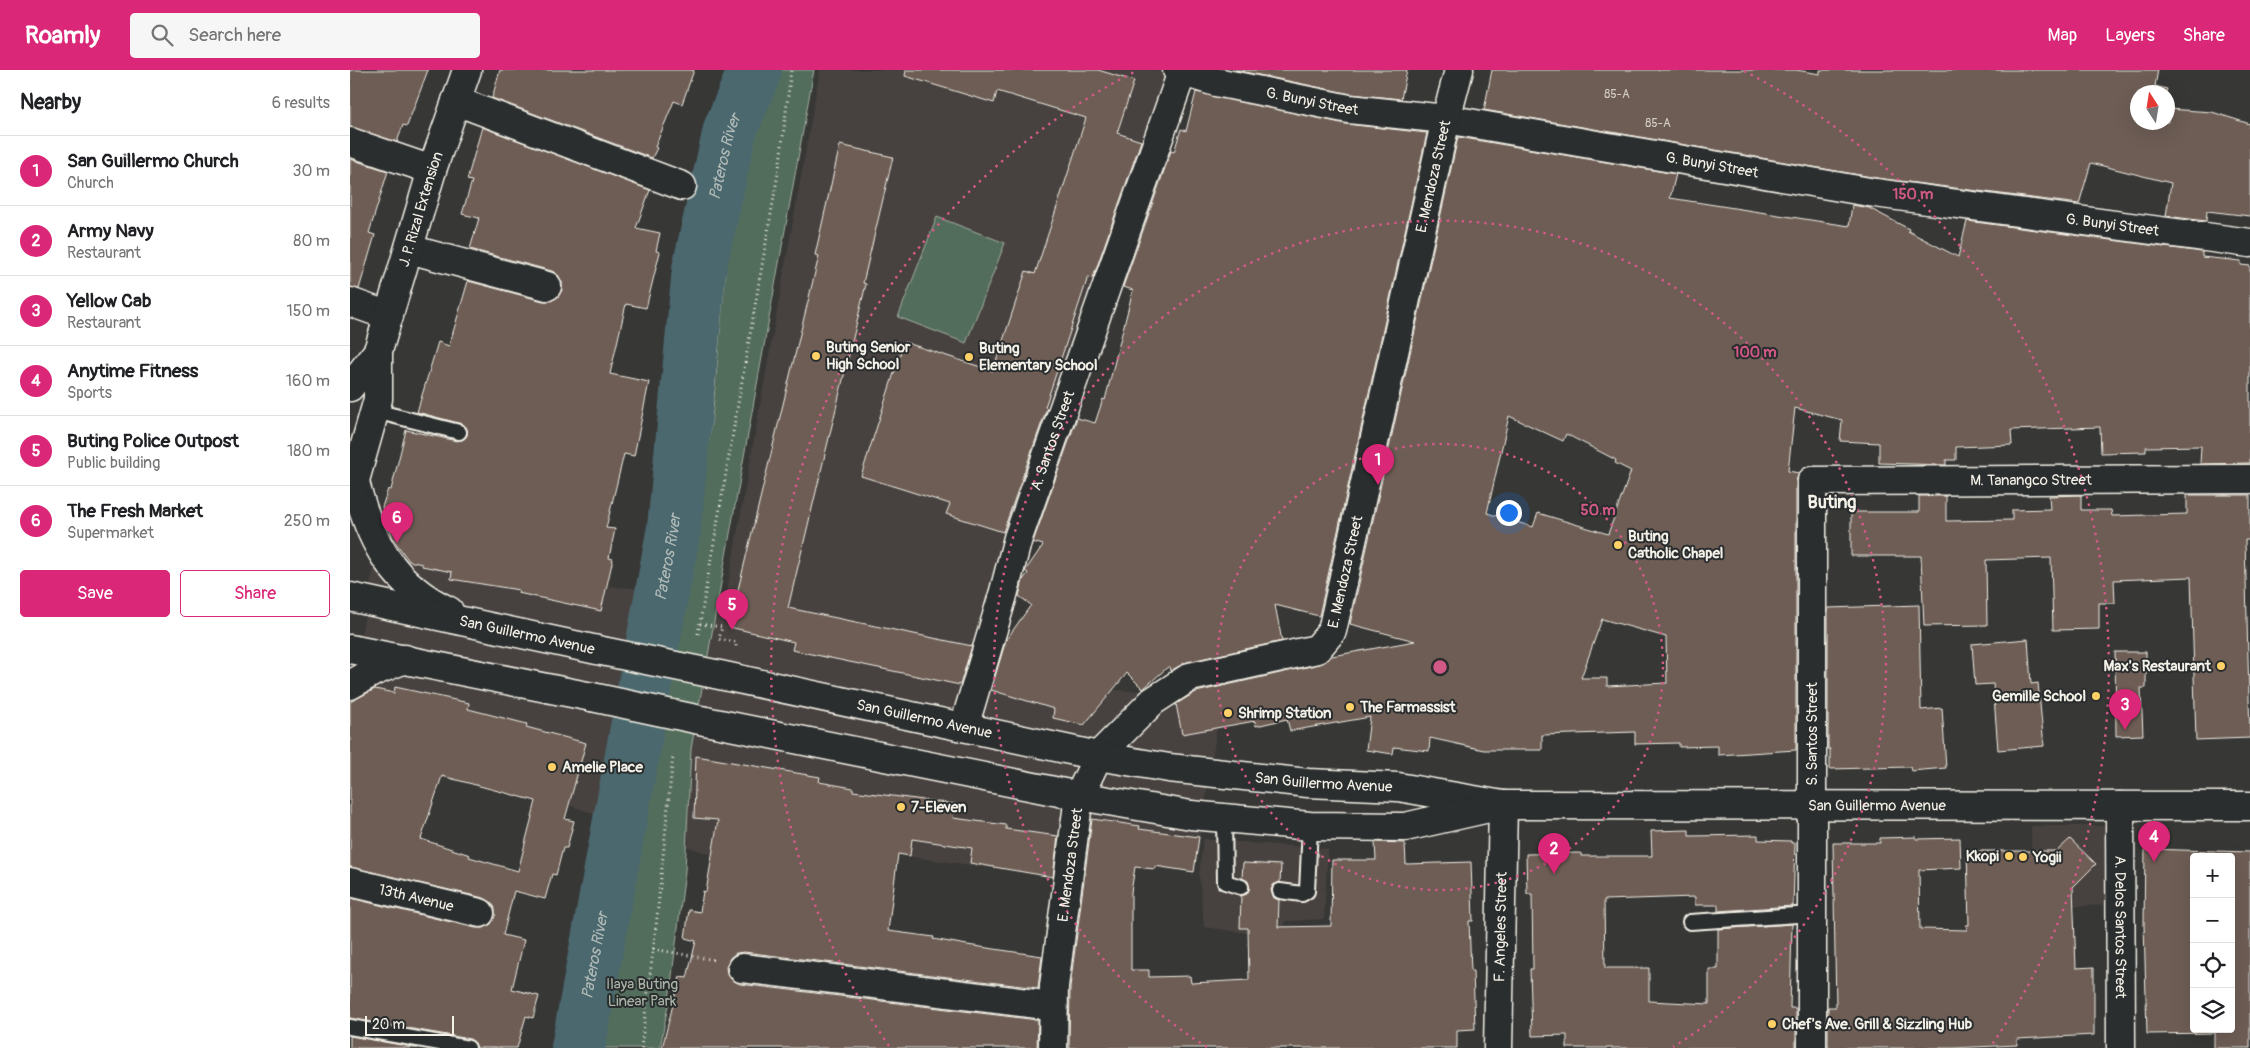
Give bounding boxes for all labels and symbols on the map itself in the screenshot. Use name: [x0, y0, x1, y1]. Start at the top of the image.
street label: G. Bunyi Street: [1264, 83, 1360, 120]
north arrow: [2130, 85, 2175, 130]
house number: 85-A: [1604, 87, 1630, 102]
water label: Pateros River: [705, 109, 746, 202]
house number: 85-A: [1645, 116, 1671, 131]
street label: E. Mendoza Street: [1411, 118, 1455, 235]
street label: G. Bunyi Street: [1664, 148, 1761, 182]
street label: J. P. Rizal Extension: [394, 149, 447, 269]
text: 150 m: [1893, 185, 1933, 204]
street label: G. Bunyi Street: [2065, 209, 2161, 240]
place label: Buting Senior High School: [826, 338, 911, 374]
place label: Buting Elementary School: [979, 339, 1098, 375]
text: 100 m: [1734, 343, 1776, 362]
marker: Buting Senior High School: [810, 350, 822, 362]
marker: Buting Elementary School: [963, 351, 975, 363]
street label: A. Santos Street: [1026, 387, 1079, 493]
pin: 1: [1362, 444, 1394, 485]
street label: M. Tanangco Street: [1970, 470, 2093, 490]
district label: Buting: [1808, 491, 1856, 514]
your location: [1496, 500, 1522, 526]
text: 50 m: [1581, 501, 1615, 520]
pin: 6: [381, 502, 413, 543]
water label: Pateros River: [651, 511, 686, 602]
street label: E. Mendoza Street: [1323, 513, 1367, 630]
place label: Buting Catholic Chapel: [1628, 527, 1723, 563]
marker: Buting Catholic Chapel: [1612, 539, 1624, 551]
pin: 5: [716, 589, 748, 630]
street label: San Guillermo Avenue: [458, 611, 597, 659]
place label: Max's Restaurant: [2103, 657, 2212, 676]
centre of rings: [1431, 658, 1449, 676]
marker: Max's Restaurant: [2215, 660, 2227, 672]
street label: S. Santos Street: [1803, 681, 1822, 786]
place label: Gemille School: [1992, 687, 2086, 706]
pin: 3: [2109, 689, 2141, 730]
marker: Gemille School: [2090, 690, 2102, 702]
street label: San Guillermo Avenue: [855, 695, 994, 743]
place label: The Farmassist: [1359, 698, 1457, 717]
marker: The Farmassist: [1344, 701, 1356, 713]
place label: Shrimp Station: [1238, 704, 1332, 723]
marker: Shrimp Station: [1222, 707, 1234, 719]
place label: Amelie Place: [562, 758, 643, 777]
marker: Amelie Place: [546, 761, 558, 773]
street label: San Guillermo Avenue: [1254, 768, 1393, 796]
street label: San Guillermo Avenue: [1808, 796, 1946, 815]
place label: 7-Eleven: [911, 798, 967, 817]
marker: 7-Eleven: [895, 801, 907, 813]
street label: E. Mendoza Street: [1053, 806, 1087, 923]
pin: 4: [2138, 821, 2170, 862]
pin: 2: [1538, 833, 1570, 874]
place label: Kkopi: [1966, 847, 1999, 866]
place label: Yogii: [2032, 848, 2062, 867]
marker: Kkopi: [2003, 850, 2015, 862]
marker: Yogii: [2017, 851, 2029, 863]
street label: A. Delos Santos Street: [2111, 855, 2130, 1000]
street label: F. Angeles Street: [1490, 871, 1511, 982]
street label: 13th Avenue: [377, 880, 456, 916]
water label: Pateros River: [577, 908, 613, 1000]
park label: Ilaya Buting Linear Park: [606, 975, 678, 1011]
scale bar: [365, 1013, 454, 1036]
place label: Chef's Ave. Grill & Sizzling Hub: [1782, 1015, 1972, 1034]
marker: Chef's Ave. Grill & Sizzling Hub: [1766, 1018, 1778, 1030]

